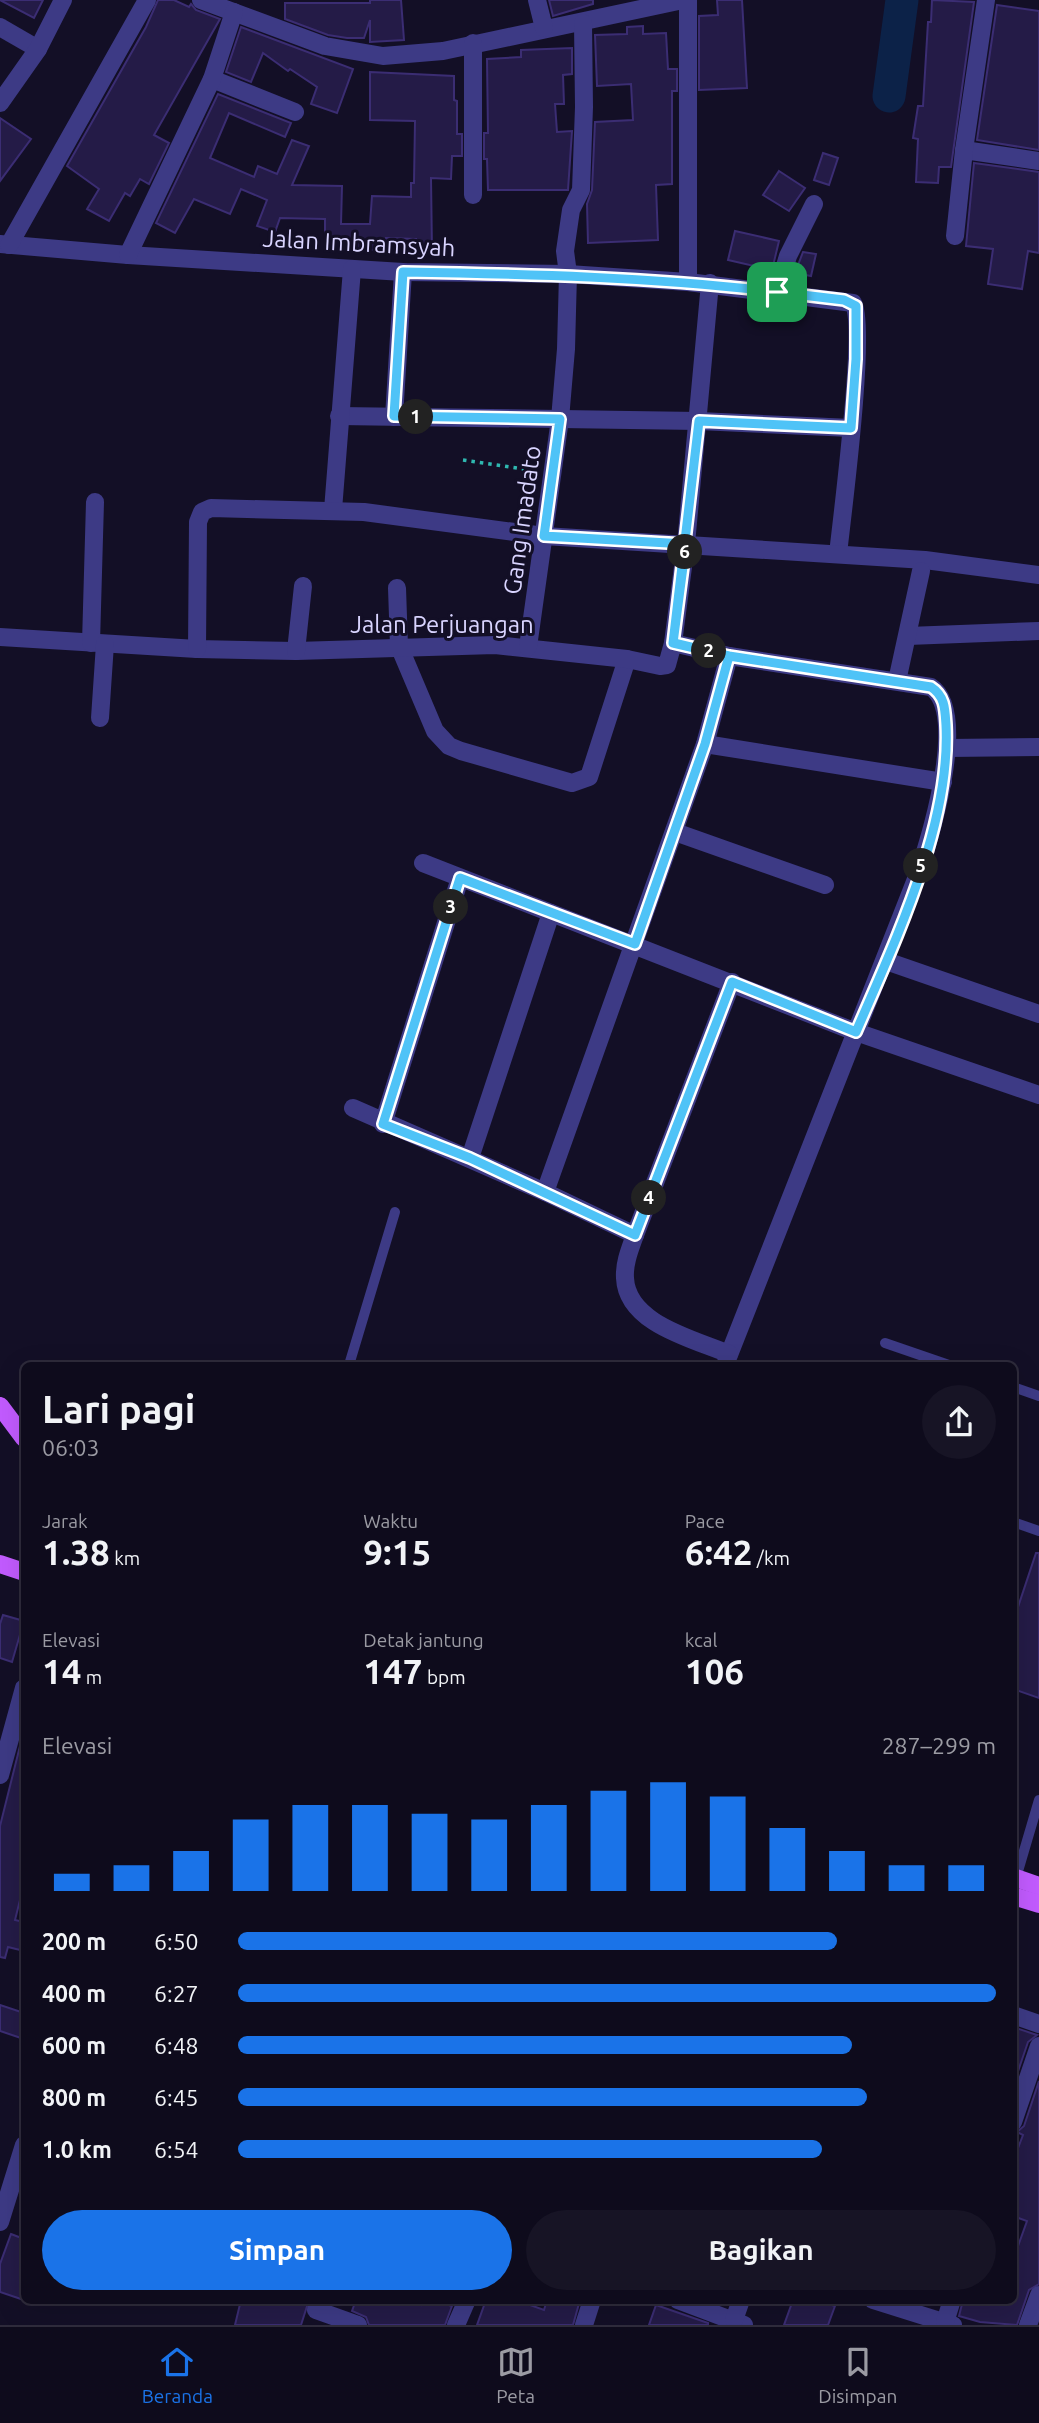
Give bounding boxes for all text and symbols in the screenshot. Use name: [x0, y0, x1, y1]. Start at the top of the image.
street label: Jalan Imbramsyah: [262, 224, 456, 262]
pin: [747, 262, 807, 322]
icon: arrive: [758, 273, 796, 311]
pin: 1: [398, 400, 434, 434]
text: 1: [410, 405, 421, 427]
street label: Gang Imadato: [498, 444, 546, 596]
pin: 6: [668, 534, 702, 570]
text: 6: [679, 540, 690, 562]
street label: Jalan Perjuangan: [350, 611, 534, 638]
pin: 2: [692, 634, 726, 668]
text: 2: [703, 639, 714, 661]
pin: 5: [904, 848, 939, 884]
text: 5: [915, 854, 926, 876]
pin: 3: [434, 890, 468, 925]
text: 3: [445, 895, 456, 917]
pin: 4: [632, 1180, 666, 1216]
text: 4: [643, 1186, 654, 1208]
button: share: [922, 1385, 996, 1459]
text: Lari pagi: [42, 1388, 195, 1430]
text: 06:03: [42, 1435, 100, 1460]
text: Jarak: [42, 1510, 88, 1532]
text: Waktu: [363, 1510, 418, 1532]
text: Pace: [685, 1510, 725, 1532]
text: 1.38: [42, 1532, 110, 1572]
text: 9:15: [363, 1532, 431, 1572]
text: 6:42: [685, 1532, 753, 1572]
text: km: [110, 1547, 140, 1569]
text: /km: [753, 1547, 790, 1569]
text: Elevasi: [42, 1629, 100, 1651]
text: Detak jantung: [363, 1629, 484, 1651]
text: kcal: [685, 1629, 717, 1651]
text: 14: [42, 1651, 81, 1691]
text: 147: [363, 1651, 423, 1691]
text: 106: [685, 1651, 744, 1691]
text: m: [81, 1666, 102, 1688]
text: bpm: [423, 1666, 466, 1688]
text: Elevasi: [42, 1733, 112, 1758]
text: 287–299 m: [882, 1733, 996, 1758]
text: 200 m: [42, 1929, 106, 1954]
text: 6:50: [154, 1929, 199, 1954]
text: 400 m: [42, 1981, 106, 2006]
text: 6:27: [154, 1981, 199, 2006]
text: 600 m: [42, 2033, 106, 2058]
text: 6:48: [154, 2033, 199, 2058]
text: 800 m: [42, 2085, 106, 2110]
text: 6:45: [154, 2085, 199, 2110]
text: 1.0 km: [42, 2137, 112, 2162]
text: 6:54: [154, 2137, 199, 2162]
button: Simpan: [42, 2210, 512, 2290]
button: Bagikan: [526, 2210, 996, 2290]
tab: Beranda: [142, 2343, 213, 2407]
tab: Peta: [496, 2343, 535, 2407]
tab: Disimpan: [818, 2343, 897, 2407]

